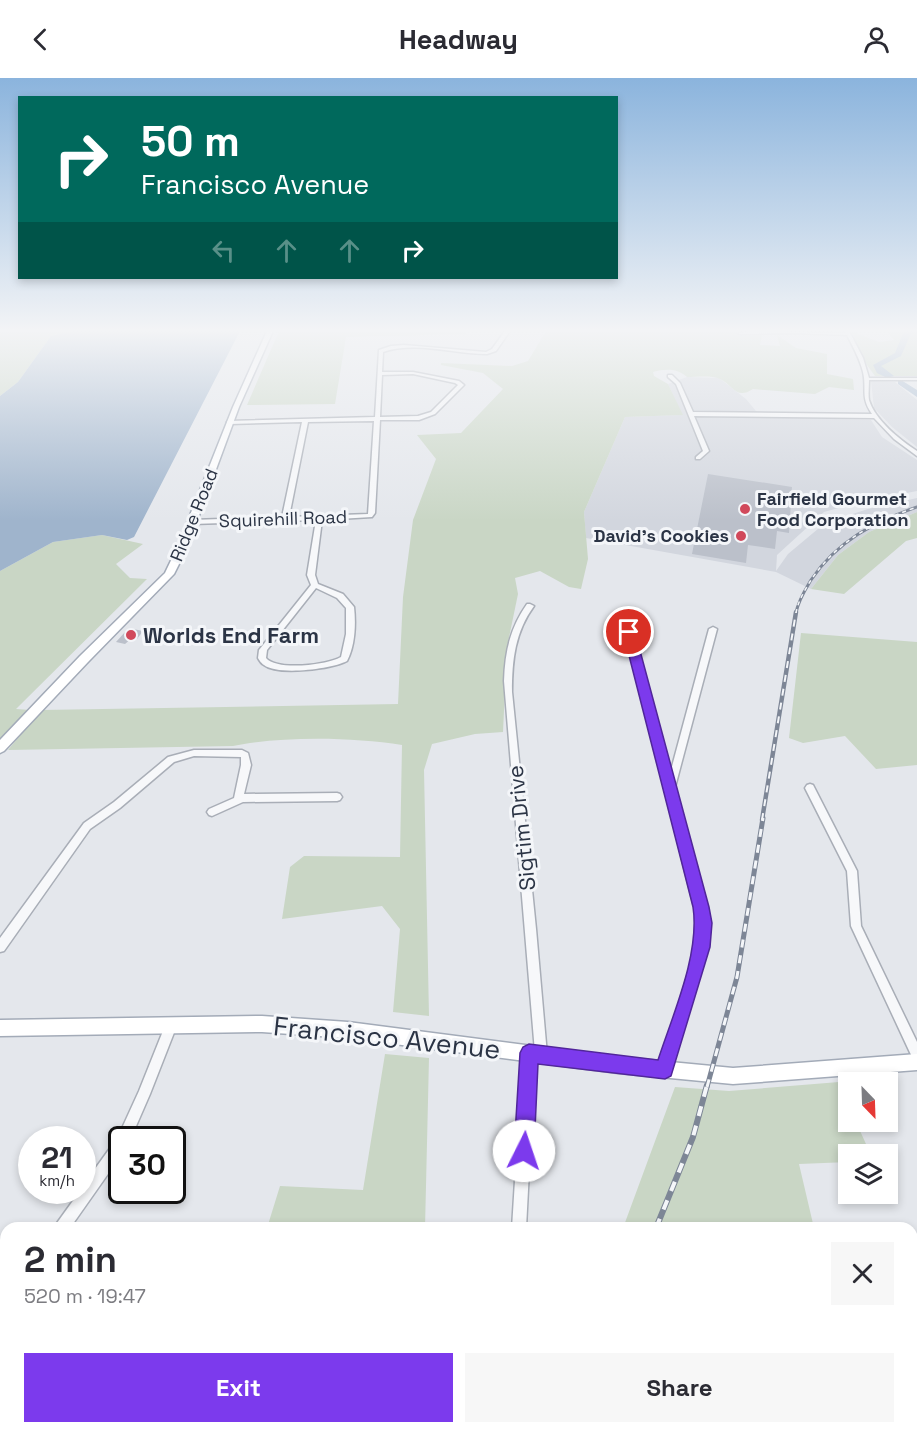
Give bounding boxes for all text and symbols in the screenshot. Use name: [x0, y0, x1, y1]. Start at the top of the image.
text: Headway: [399, 22, 518, 57]
icon: back: [24, 23, 57, 56]
icon: person: [860, 23, 893, 56]
text: 50 m: [141, 115, 240, 168]
icon: right: [42, 120, 120, 198]
text: Francisco Avenue: [141, 167, 369, 202]
icon: left: [207, 234, 240, 267]
icon: ahead: [270, 234, 303, 267]
icon: ahead: [333, 234, 366, 267]
icon: right: [396, 234, 429, 267]
street label: Ridge Road: [164, 465, 223, 565]
place label: Fairfield Gourmet Food Corporation: [757, 487, 909, 531]
marker: Fairfield Gourmet Food Corporation: [738, 502, 752, 516]
street label: Squirehill Road: [218, 505, 347, 532]
place label: David's Cookies: [593, 524, 729, 547]
marker: David's Cookies: [734, 529, 748, 543]
pin: [603, 606, 654, 657]
icon: arrive: [612, 615, 645, 648]
place label: Worlds End Farm: [143, 621, 319, 649]
marker: Worlds End Farm: [124, 628, 138, 642]
street label: Sigtim Drive: [501, 764, 541, 892]
street label: Francisco Avenue: [272, 1008, 502, 1067]
north arrow: [838, 1072, 898, 1132]
map controls: [838, 1072, 898, 1204]
position arrow: [492, 1119, 556, 1183]
speed limit sign: 30: [108, 1126, 186, 1204]
text: 21: [41, 1138, 73, 1177]
button: layers: [838, 1144, 898, 1204]
text: km/h: [39, 1171, 75, 1190]
text: 2 min: [24, 1237, 117, 1283]
button: close: [831, 1242, 894, 1305]
text: 520 m · 19:47: [24, 1283, 146, 1309]
button: Exit: [24, 1353, 453, 1422]
button: Share: [465, 1353, 894, 1422]

